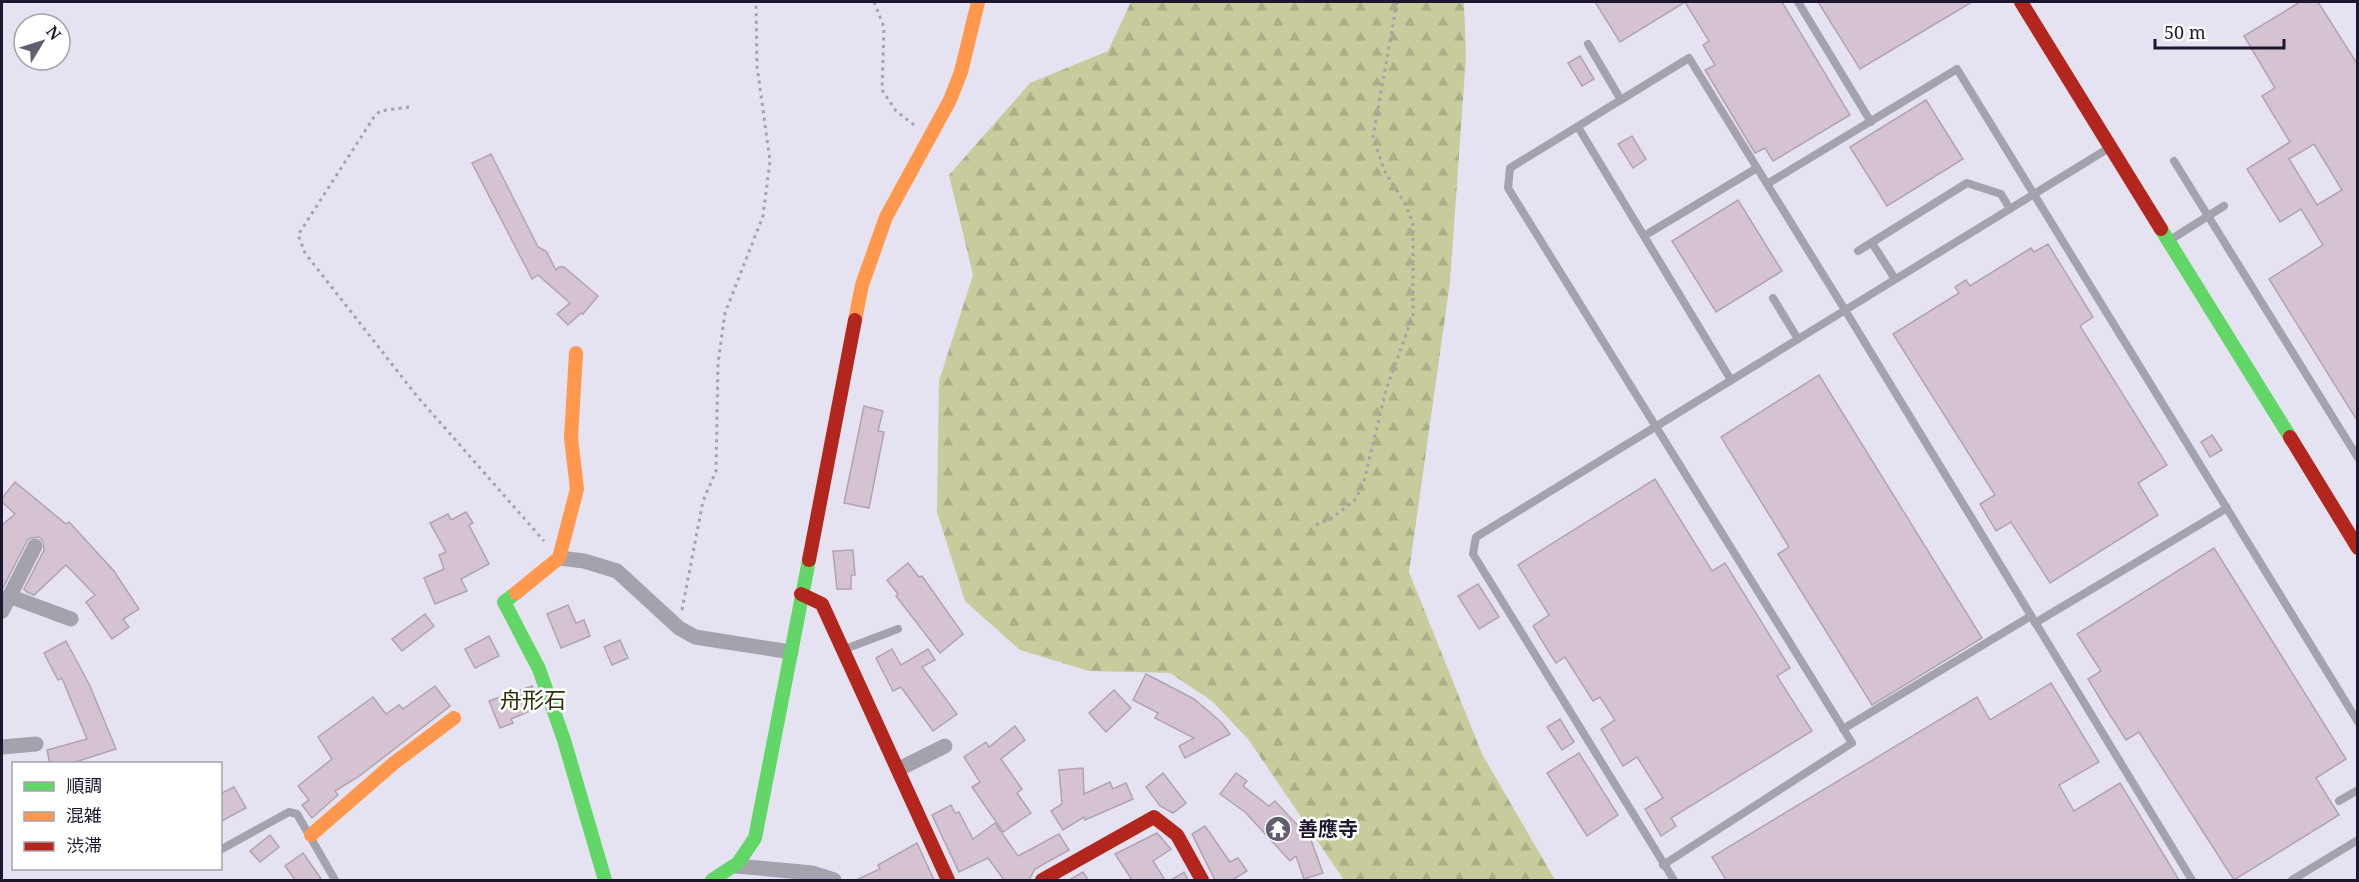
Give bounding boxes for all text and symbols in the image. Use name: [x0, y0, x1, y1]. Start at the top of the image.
north arrow: [12, 12, 72, 72]
scale bar: [2155, 12, 2284, 50]
text: 50 m: [2164, 20, 2206, 44]
text: N: [41, 21, 67, 45]
district label: 舟形石: [500, 684, 566, 714]
legend: [12, 762, 222, 870]
text: 順調: [66, 773, 102, 797]
text: 混雑: [66, 803, 102, 827]
temple icon: 善應寺: [1263, 814, 1293, 844]
place label: 善應寺: [1298, 815, 1358, 842]
text: 渋滞: [66, 833, 102, 857]

